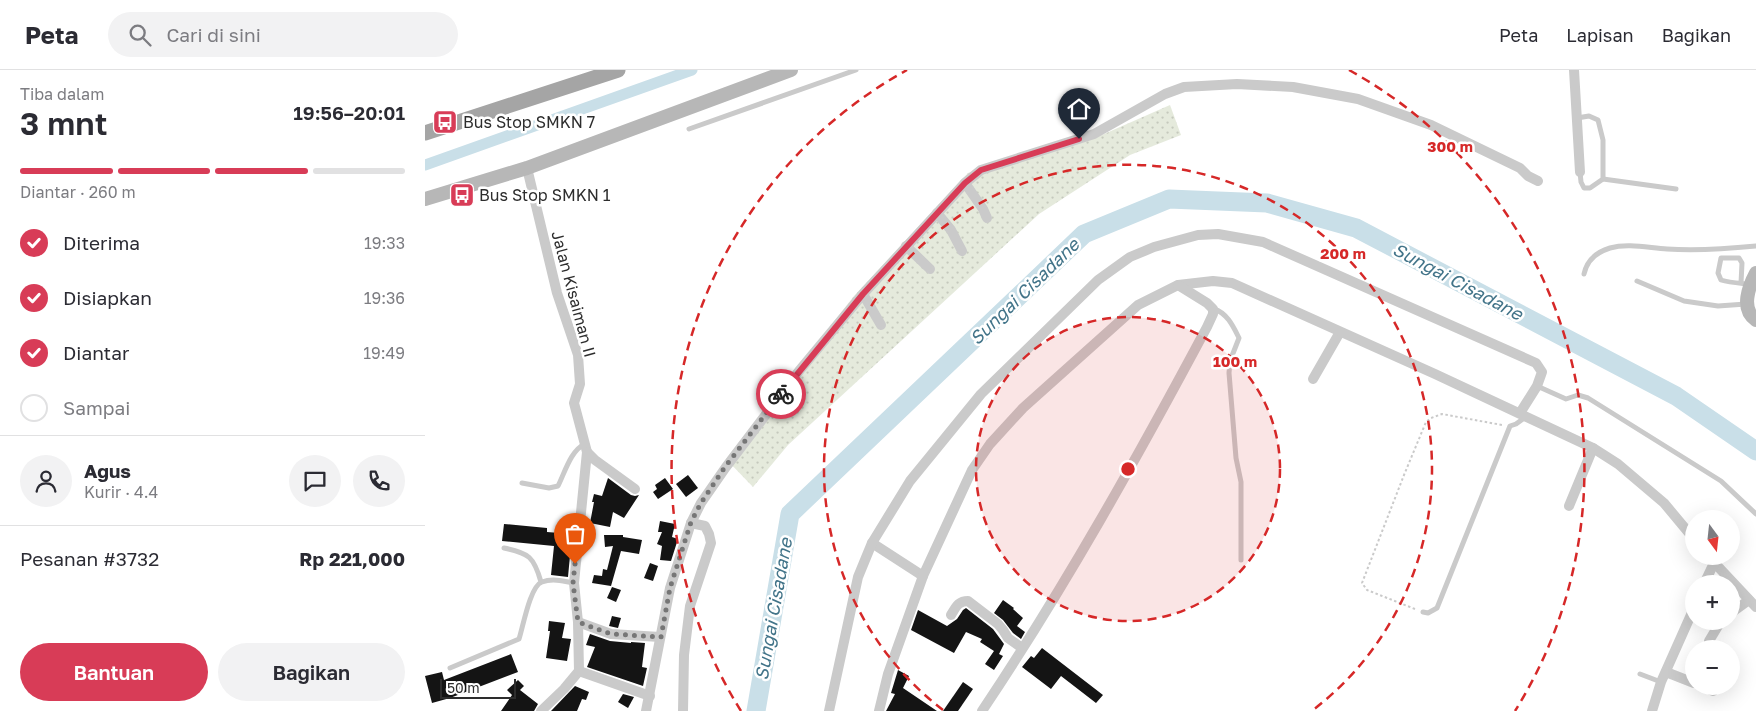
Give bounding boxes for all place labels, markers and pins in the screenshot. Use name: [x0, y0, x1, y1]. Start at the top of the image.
pin: [1058, 88, 1100, 139]
bus stop icon: Bus Stop SMKN 7: [432, 109, 458, 135]
place label: Bus Stop SMKN 7: [463, 112, 595, 132]
bus stop icon: Bus Stop SMKN 1: [449, 182, 475, 208]
place label: Bus Stop SMKN 1: [479, 185, 611, 205]
centre of rings: [1119, 460, 1137, 478]
pin: [554, 513, 596, 564]

